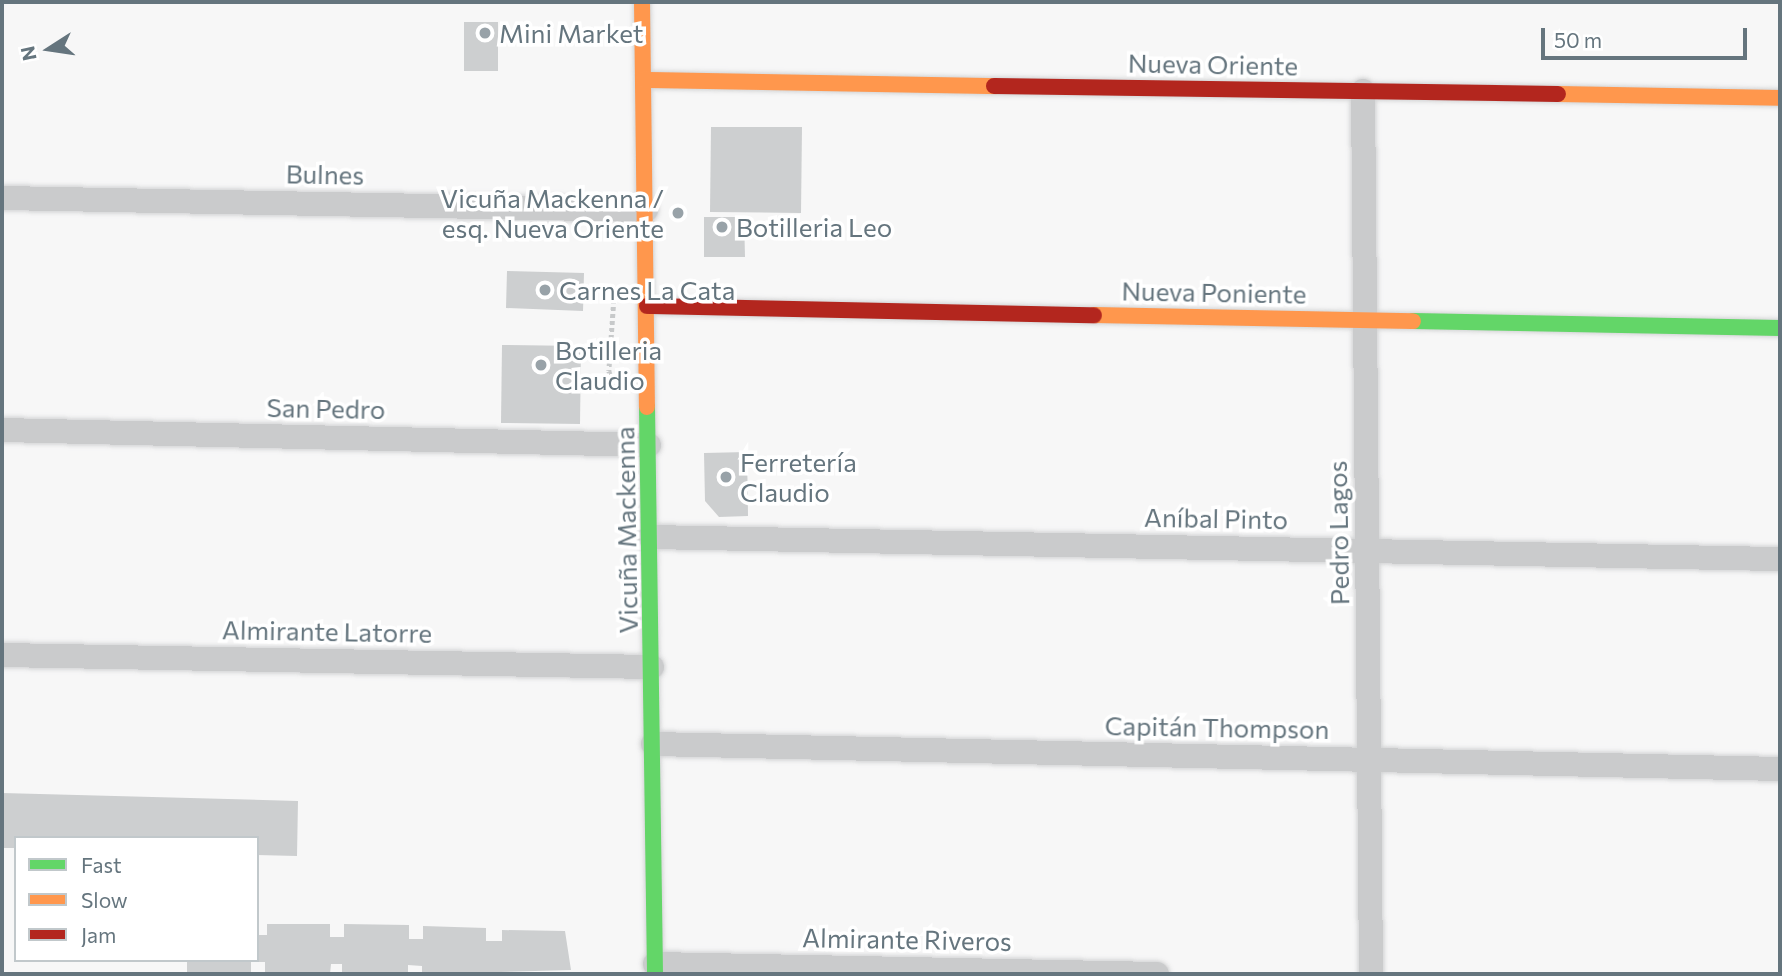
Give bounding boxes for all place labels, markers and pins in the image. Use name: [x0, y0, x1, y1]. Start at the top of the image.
place label: Mini Market: [499, 17, 643, 49]
marker: Mini Market: [477, 25, 493, 41]
place label: Vicuña Mackenna / esq. Nueva Oriente: [440, 182, 664, 244]
marker: Vicuña Mackenna / esq. Nueva Oriente: [670, 205, 686, 221]
place label: Botilleria Leo: [736, 211, 892, 243]
marker: Botilleria Leo: [714, 219, 730, 235]
place label: Carnes La Cata: [559, 274, 735, 306]
marker: Carnes La Cata: [537, 282, 553, 298]
place label: Botilleria Claudio: [555, 334, 662, 396]
marker: Botilleria Claudio: [533, 357, 549, 373]
place label: Ferretería Claudio: [740, 446, 857, 508]
marker: Ferretería Claudio: [718, 469, 734, 485]

